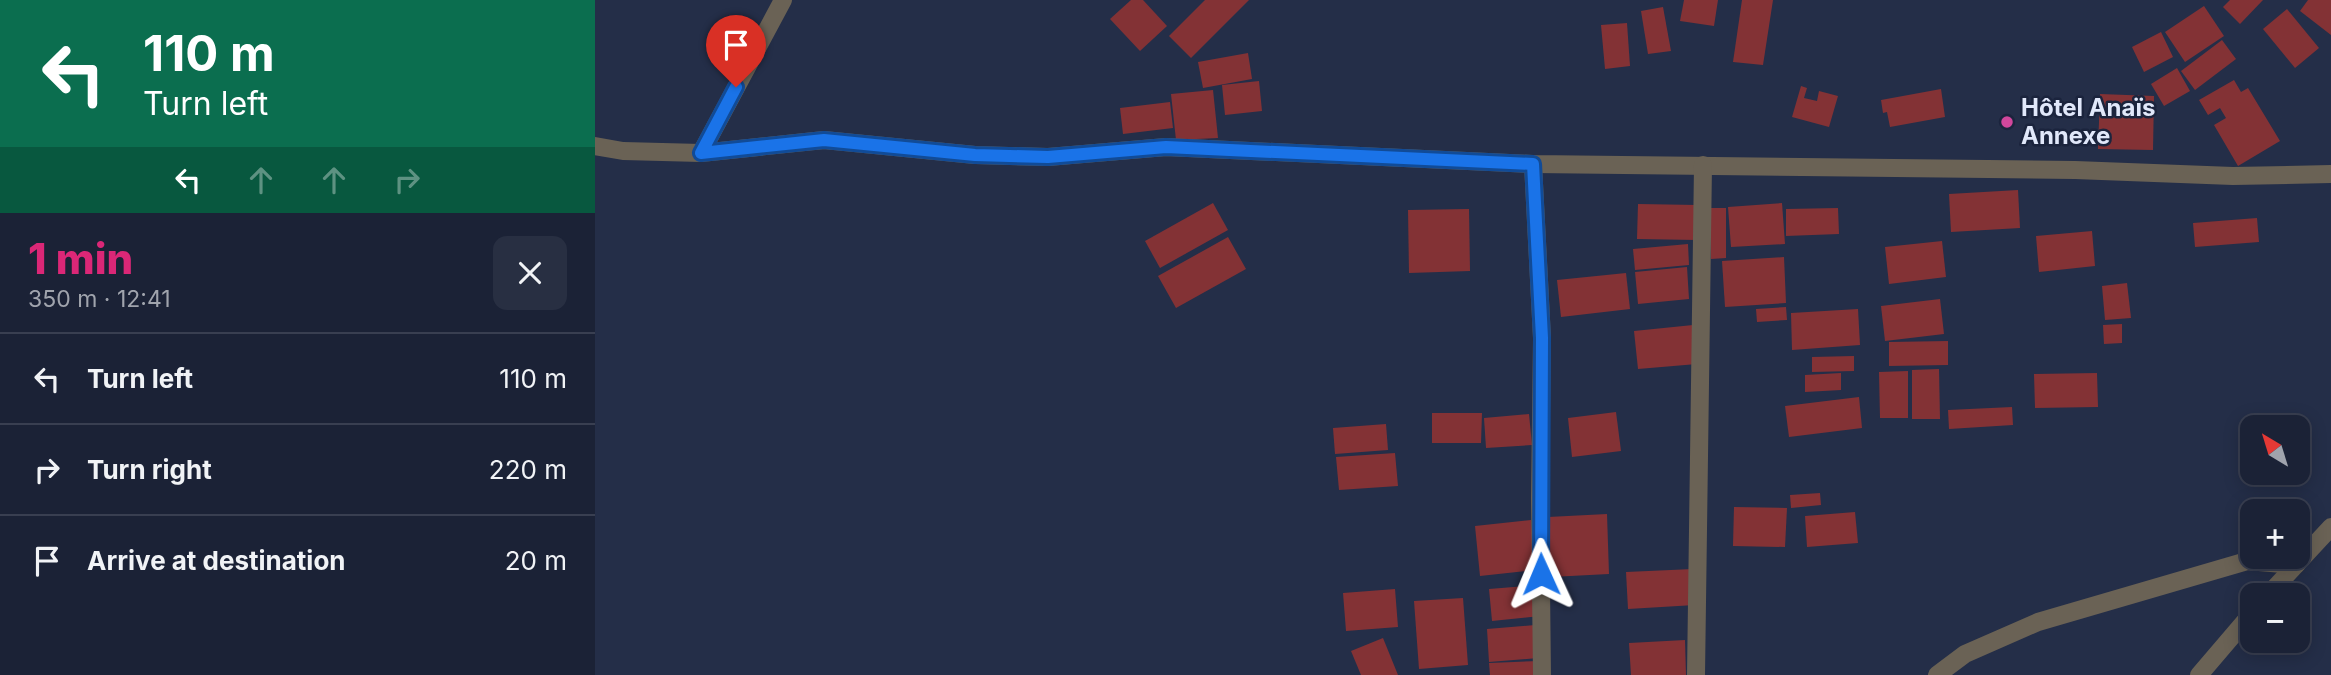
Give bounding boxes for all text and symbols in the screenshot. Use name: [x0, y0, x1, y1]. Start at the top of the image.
pin: [706, 15, 766, 87]
text: 110 m: [143, 24, 275, 83]
icon: arrive: [717, 26, 755, 64]
icon: left: [28, 28, 119, 119]
text: Turn left: [143, 84, 268, 123]
place label: Hôtel Anaïs Annexe: [2021, 93, 2155, 150]
marker: Hôtel Anaïs Annexe: [1999, 114, 2015, 130]
icon: left: [169, 161, 207, 199]
icon: ahead: [242, 161, 280, 199]
icon: ahead: [315, 161, 353, 199]
icon: right: [388, 161, 426, 199]
text: 1 min: [28, 233, 133, 284]
button: close: [493, 236, 567, 310]
text: 350 m · 12:41: [28, 285, 171, 313]
icon: left: [28, 360, 66, 398]
text: Turn left: [87, 363, 193, 394]
text: 110 m: [499, 363, 567, 394]
north arrow: [2240, 415, 2310, 485]
map controls: [2240, 415, 2310, 653]
icon: right: [28, 451, 66, 489]
text: Turn right: [87, 454, 212, 485]
text: 220 m: [489, 454, 567, 485]
button: +: [2240, 499, 2310, 569]
position arrow: [1504, 537, 1578, 611]
icon: arrive: [28, 542, 66, 580]
text: Arrive at destination: [87, 545, 346, 576]
text: 20 m: [505, 545, 567, 576]
button: −: [2240, 583, 2310, 653]

